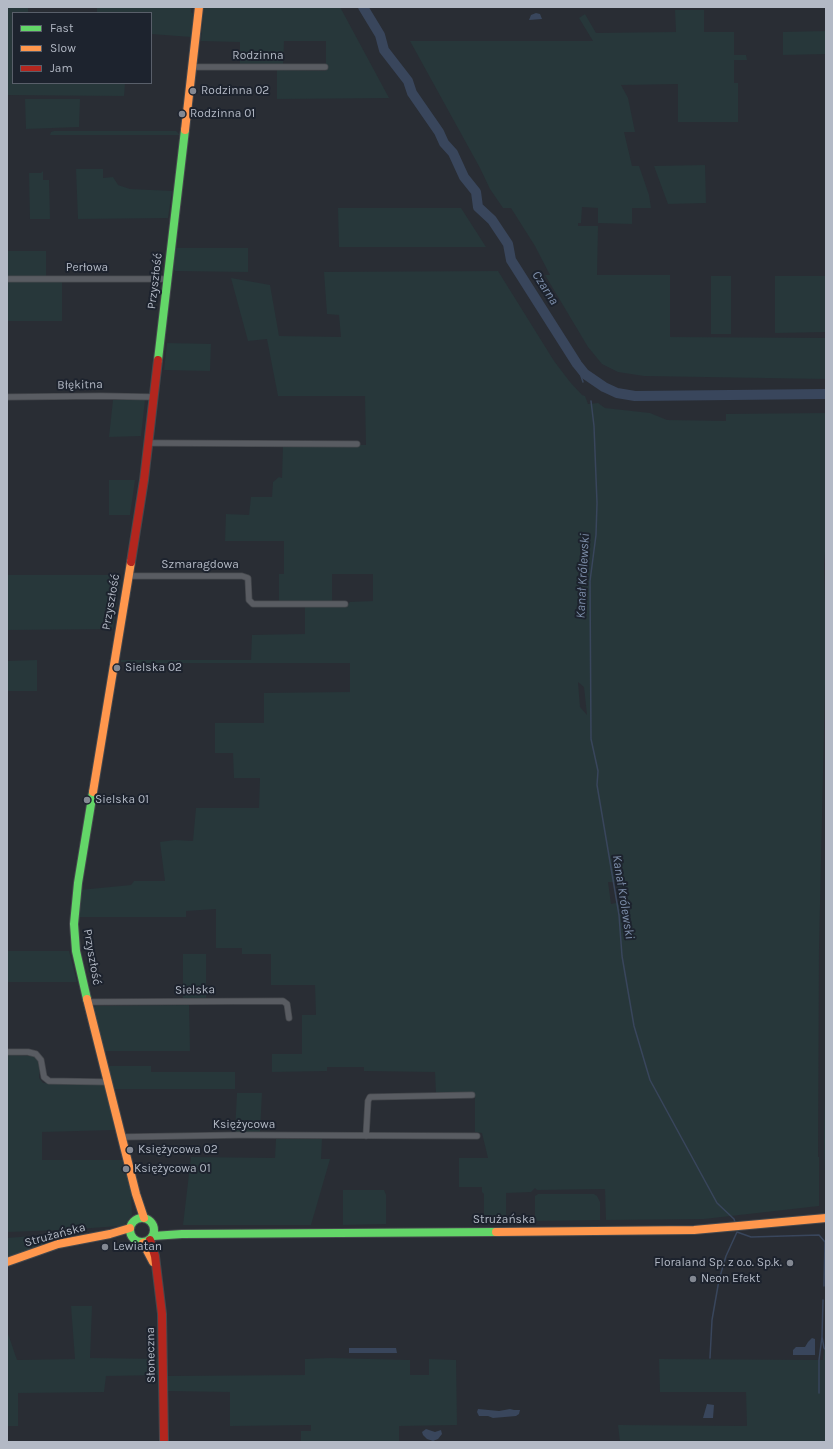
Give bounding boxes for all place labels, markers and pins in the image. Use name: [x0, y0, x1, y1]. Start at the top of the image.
place label: Rodzinna 02: [201, 84, 269, 98]
marker: Rodzinna 02: [188, 86, 198, 96]
place label: Rodzinna 01: [190, 107, 255, 121]
marker: Rodzinna 01: [177, 109, 187, 119]
place label: Sielska 02: [125, 661, 182, 675]
marker: Sielska 02: [112, 663, 122, 673]
place label: Sielska 01: [95, 793, 149, 807]
marker: Sielska 01: [82, 795, 92, 805]
place label: Księżycowa 02: [138, 1143, 218, 1157]
marker: Księżycowa 02: [125, 1145, 135, 1155]
place label: Księżycowa 01: [134, 1162, 211, 1176]
marker: Księżycowa 01: [121, 1164, 131, 1174]
place label: Lewiatan: [113, 1240, 162, 1254]
marker: Lewiatan: [100, 1242, 110, 1252]
place label: Floraland Sp. z o.o. Sp.k.: [654, 1256, 782, 1270]
marker: Floraland Sp. z o.o. Sp.k.: [785, 1258, 795, 1268]
place label: Neon Efekt: [701, 1272, 760, 1286]
marker: Neon Efekt: [688, 1274, 698, 1284]

